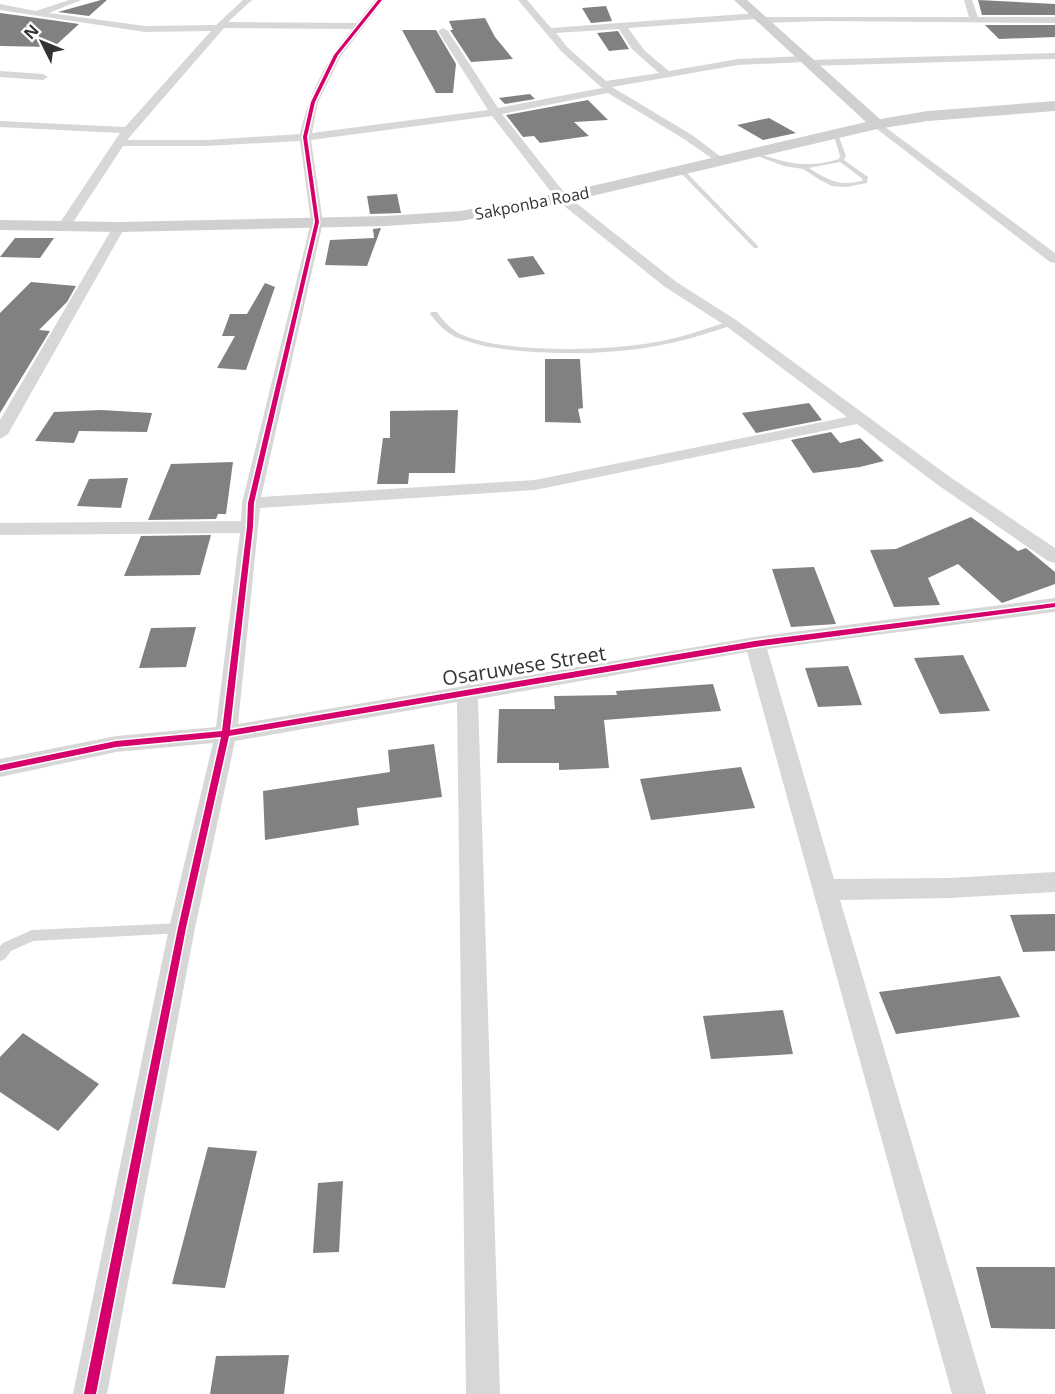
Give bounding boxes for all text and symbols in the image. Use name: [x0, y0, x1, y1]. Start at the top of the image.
north arrow: [12, 12, 72, 72]
text: N: [19, 20, 44, 44]
street label: Sakponba Road: [473, 181, 591, 225]
street label: Osaruwese Street: [440, 639, 608, 692]

